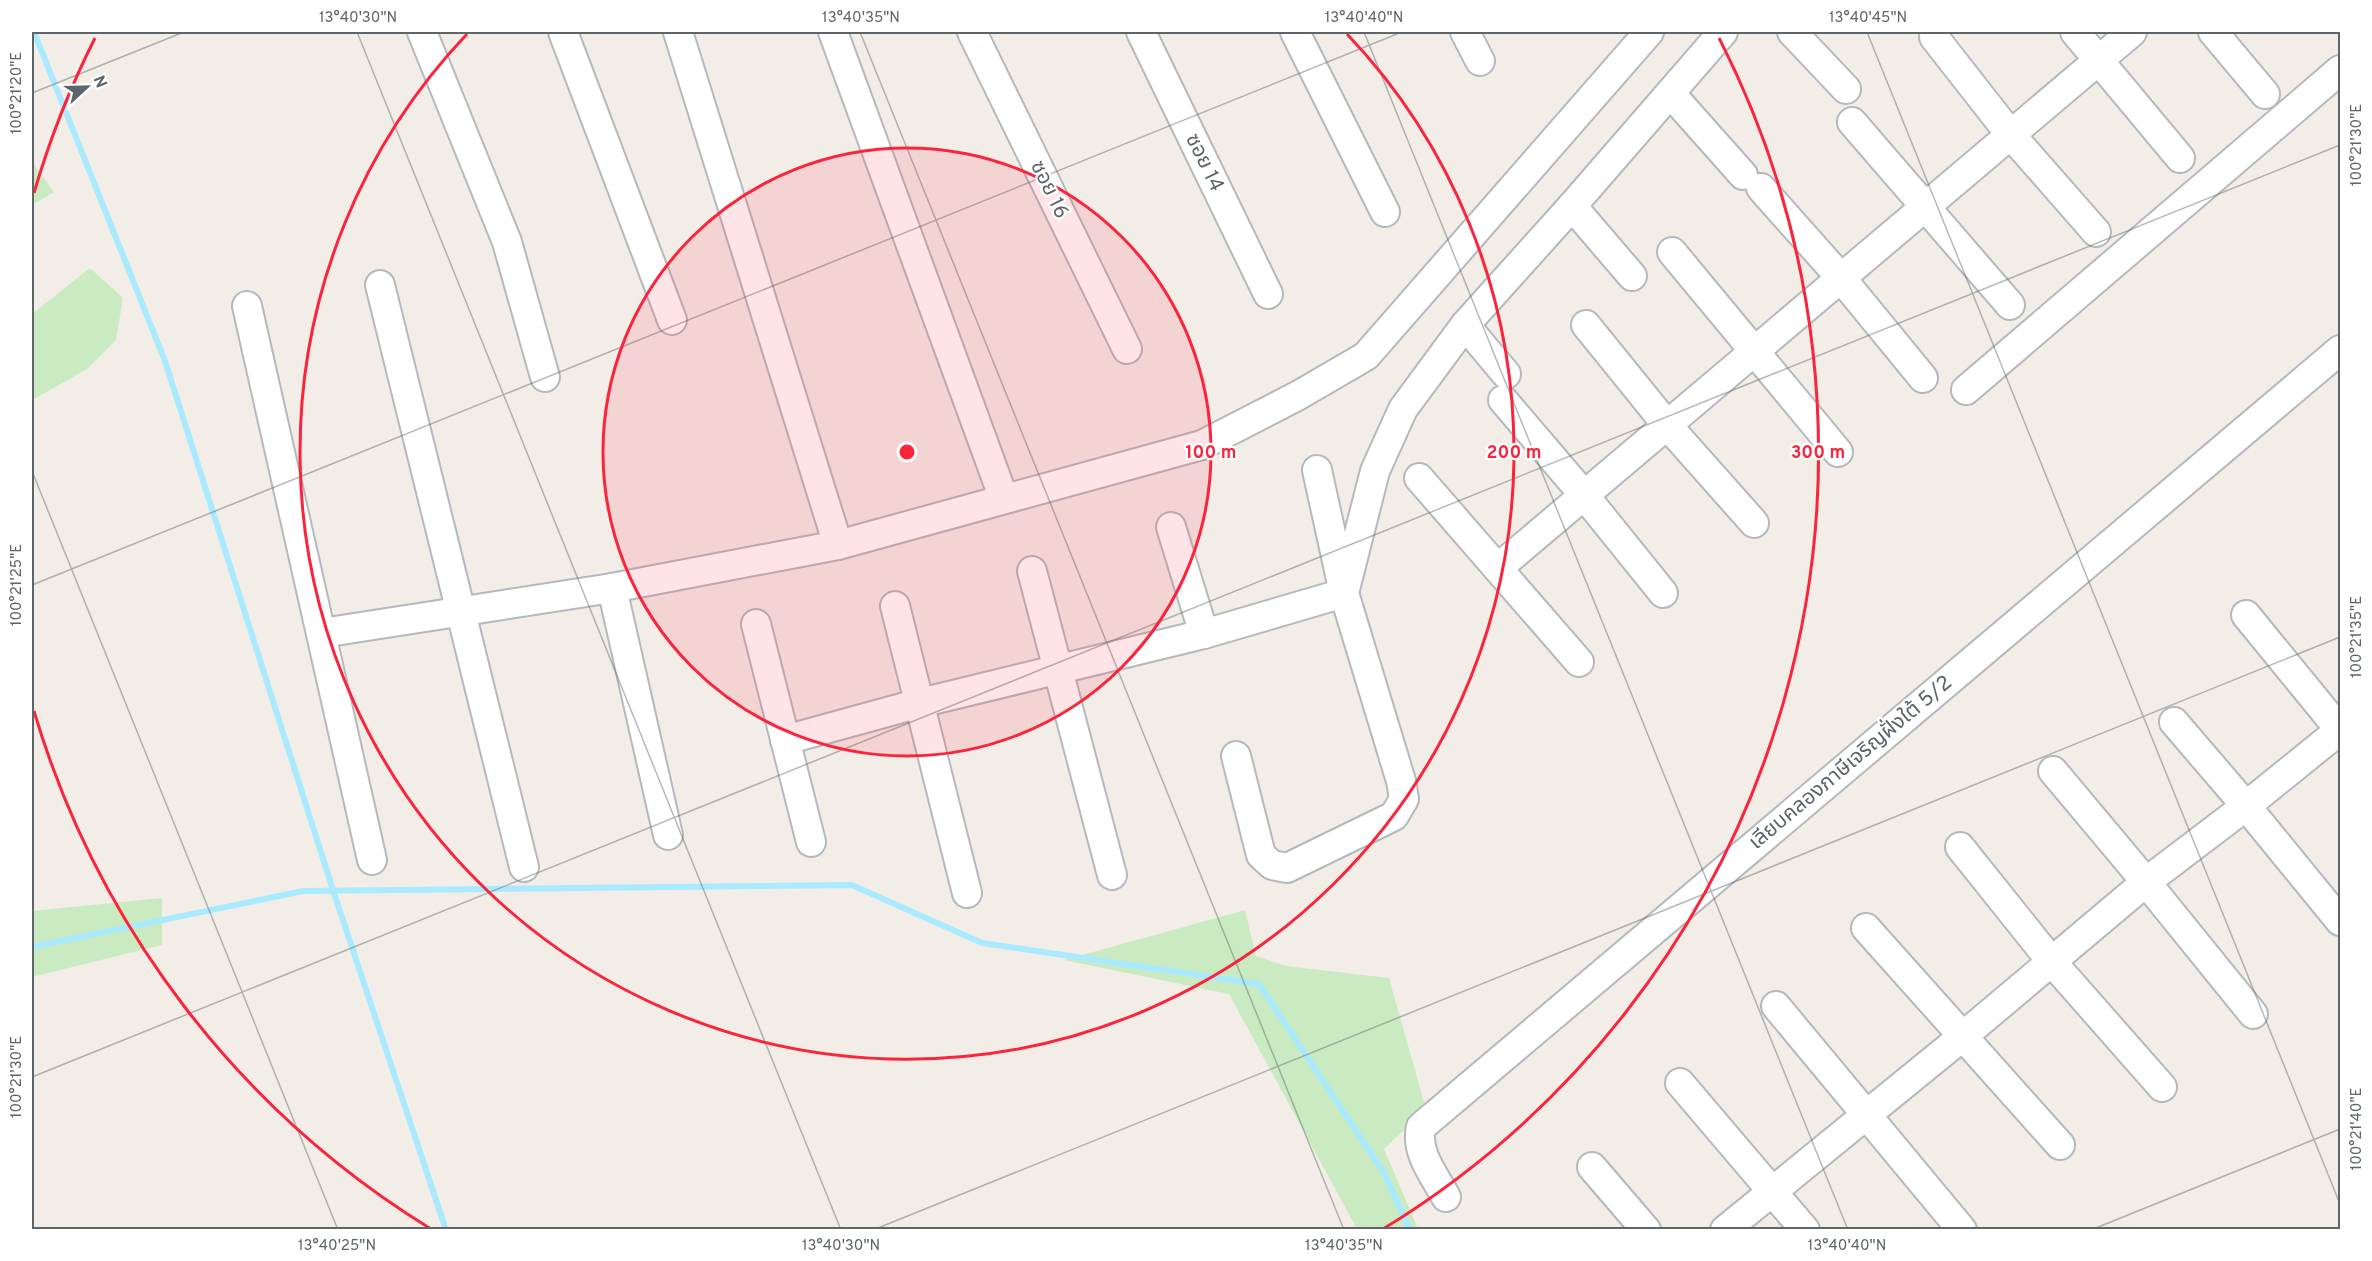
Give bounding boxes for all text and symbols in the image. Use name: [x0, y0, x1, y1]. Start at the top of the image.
text: 13°40'30"N: [319, 9, 397, 28]
text: 13°40'35"N: [822, 9, 900, 28]
text: 13°40'40"N: [1325, 9, 1403, 28]
text: 13°40'45"N: [1829, 9, 1907, 28]
text: 100°21'20"E: [8, 52, 27, 134]
north arrow: [57, 57, 117, 117]
text: N: [88, 73, 110, 91]
text: 100°21'30"E: [2348, 104, 2367, 186]
street label: ซอย 14: [1178, 129, 1230, 197]
street label: ซอย 16: [1023, 156, 1075, 224]
centre of rings: [897, 442, 917, 462]
text: 100 m: [1185, 442, 1237, 465]
text: 200 m: [1486, 442, 1542, 465]
text: 300 m: [1791, 442, 1845, 465]
text: 100°21'25"E: [8, 544, 27, 626]
text: 100°21'35"E: [2348, 596, 2367, 678]
street label: เลียบคลองภาษีเจริญฝั่งใต้ 5/2: [1742, 668, 1958, 856]
text: 100°21'30"E: [8, 1036, 27, 1118]
text: 100°21'40"E: [2348, 1088, 2367, 1170]
text: 13°40'25"N: [298, 1237, 376, 1256]
text: 13°40'30"N: [802, 1237, 880, 1256]
text: 13°40'35"N: [1305, 1237, 1383, 1256]
text: 13°40'40"N: [1808, 1237, 1886, 1256]

